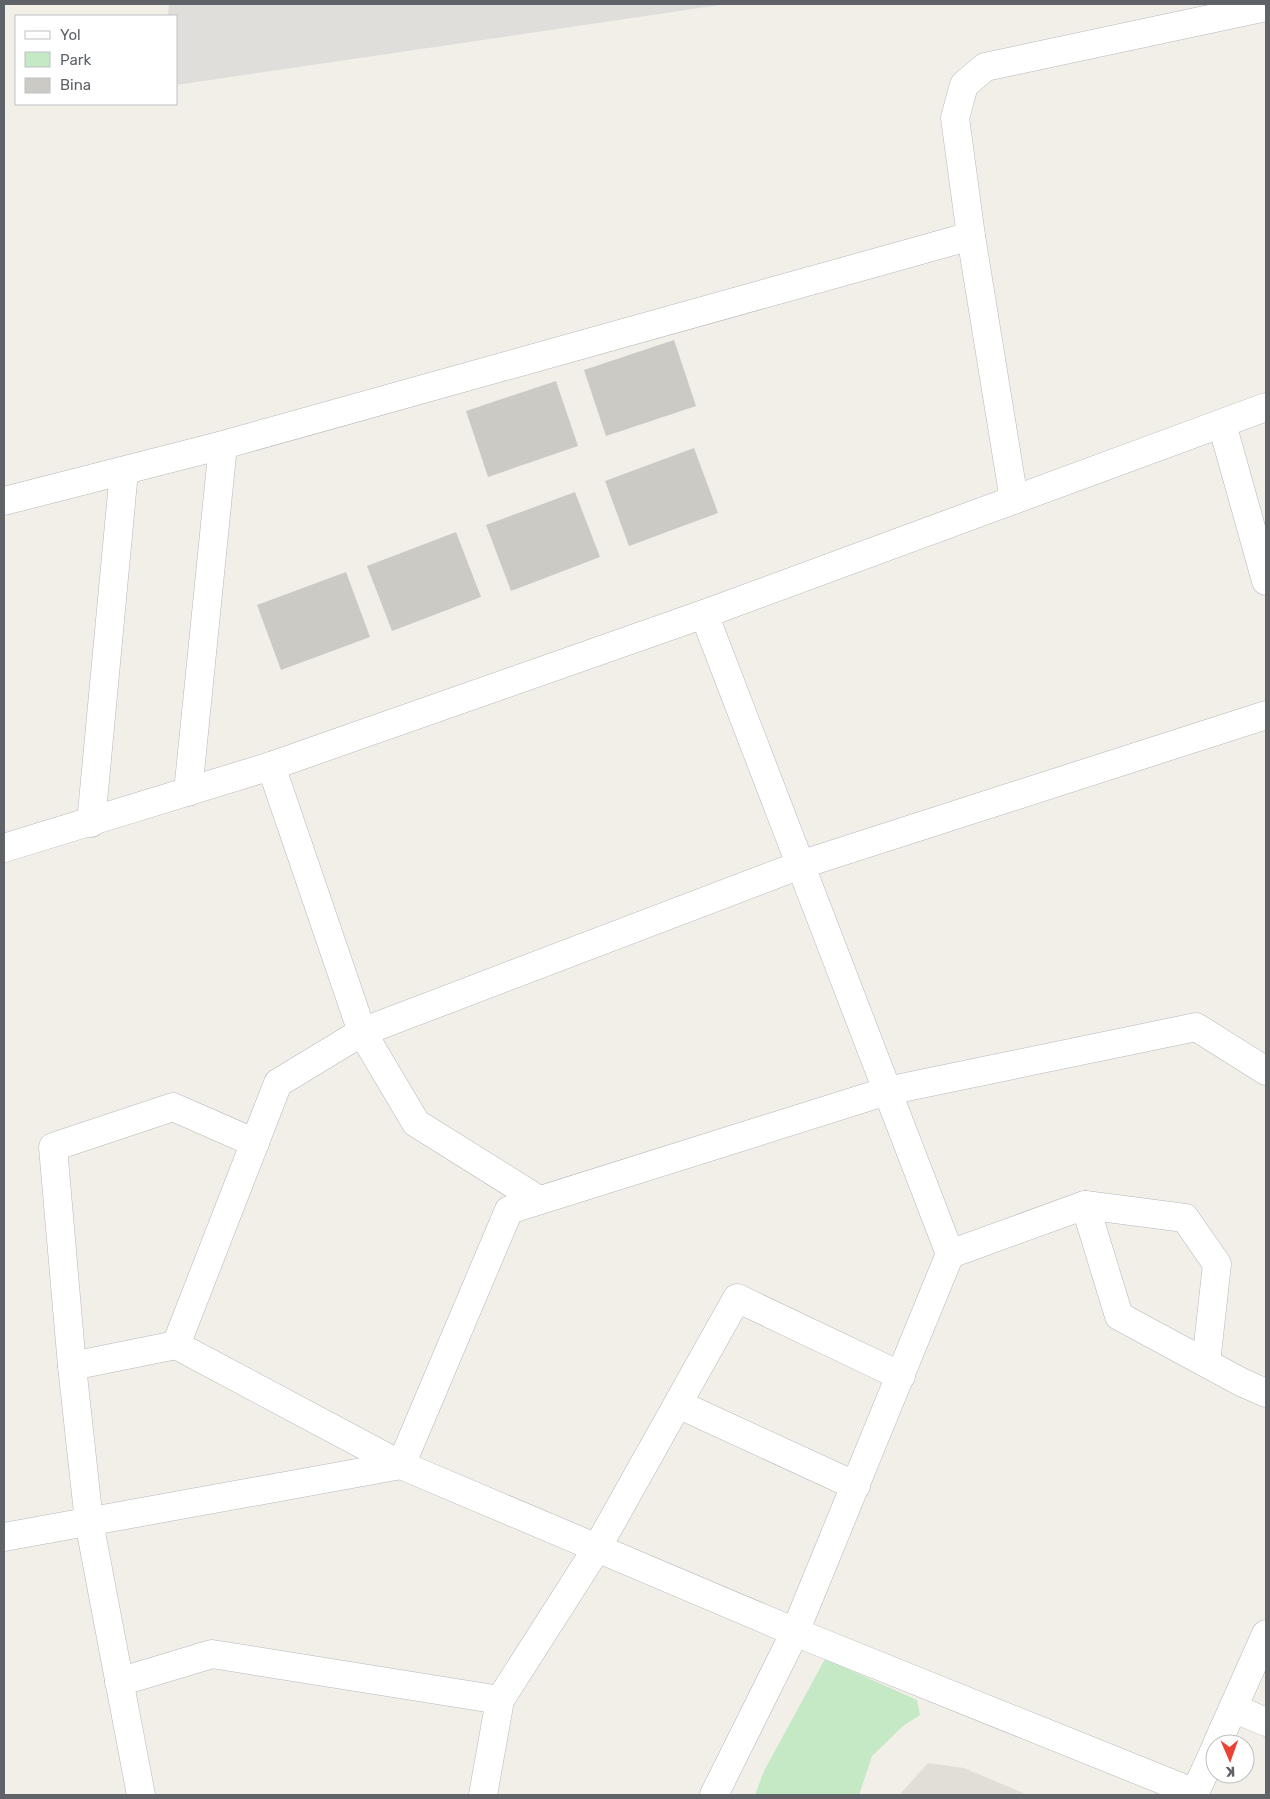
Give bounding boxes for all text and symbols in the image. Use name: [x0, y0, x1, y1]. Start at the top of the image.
legend: [15, 15, 178, 105]
text: Yol: [60, 26, 81, 44]
text: Park: [60, 51, 91, 69]
text: Bina: [60, 76, 91, 94]
north arrow: [1205, 1734, 1255, 1784]
text: K: [1225, 1763, 1235, 1780]

